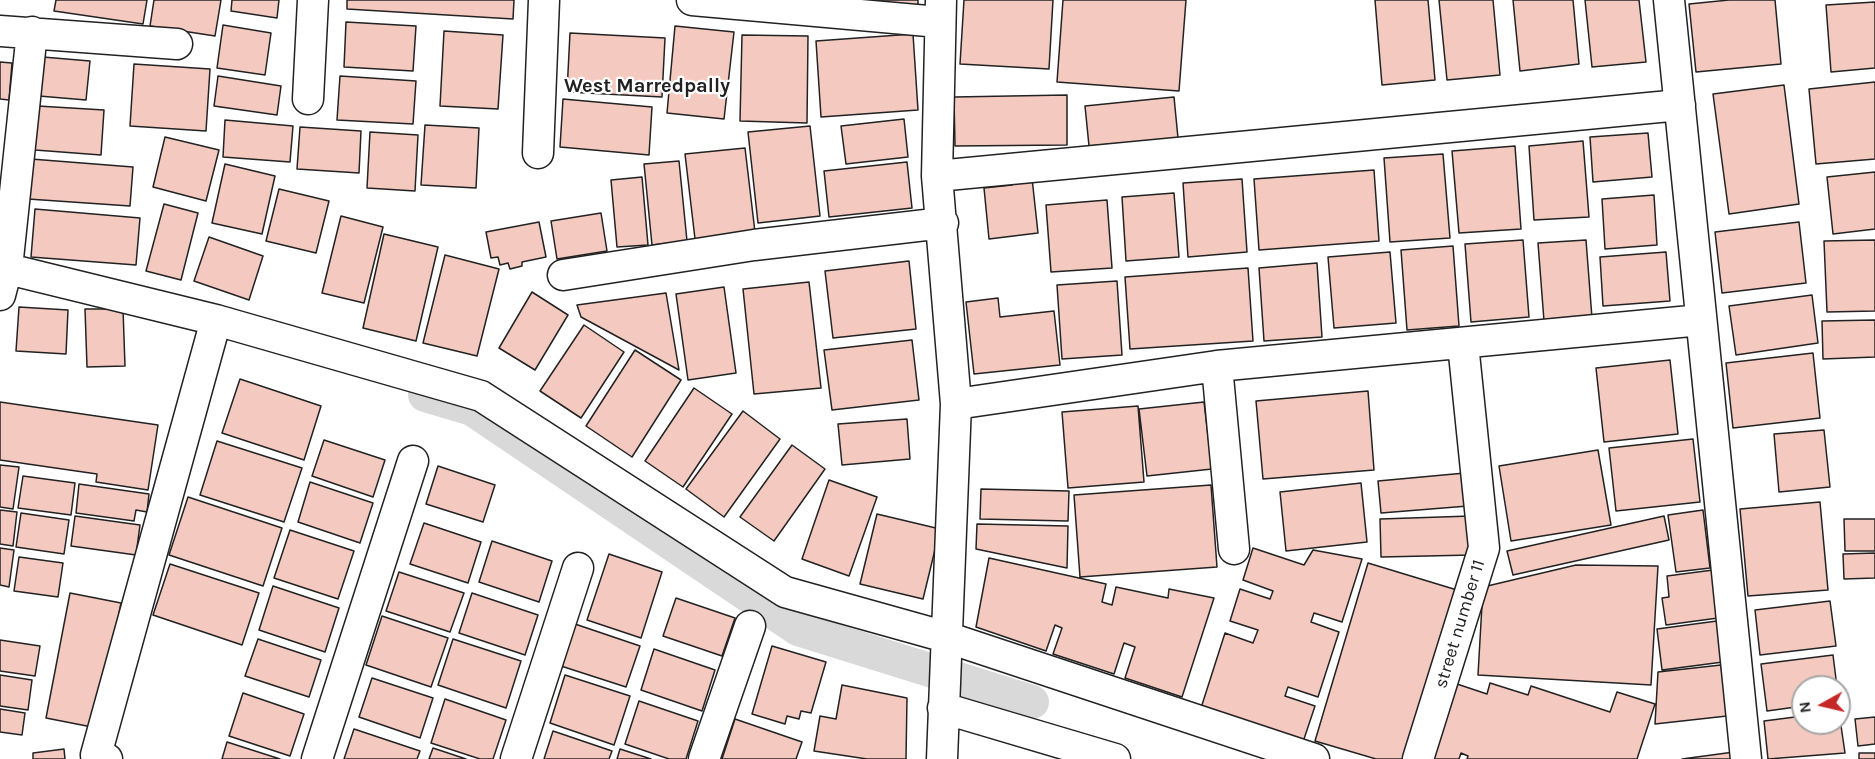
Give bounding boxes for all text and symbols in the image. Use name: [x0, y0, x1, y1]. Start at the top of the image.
district label: West Marredpally: [564, 74, 730, 98]
street label: street number 11: [1430, 557, 1490, 691]
north arrow: [1791, 675, 1851, 735]
text: N: [1794, 700, 1815, 714]

